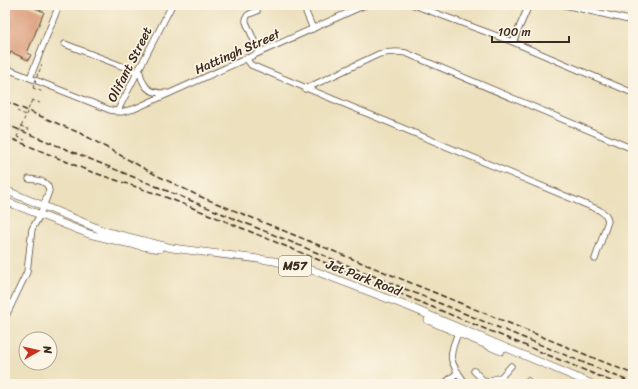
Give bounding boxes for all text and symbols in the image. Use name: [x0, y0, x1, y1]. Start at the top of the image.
scale bar: [492, 18, 569, 44]
text: 100 m: [498, 21, 531, 43]
street label: Olifant Street: [101, 22, 158, 106]
street label: Hattingh Street: [191, 22, 284, 81]
street label: Jet Park Road: [322, 252, 406, 303]
road number: M57: [279, 256, 311, 276]
north arrow: [18, 331, 58, 371]
text: N: [37, 344, 57, 355]

